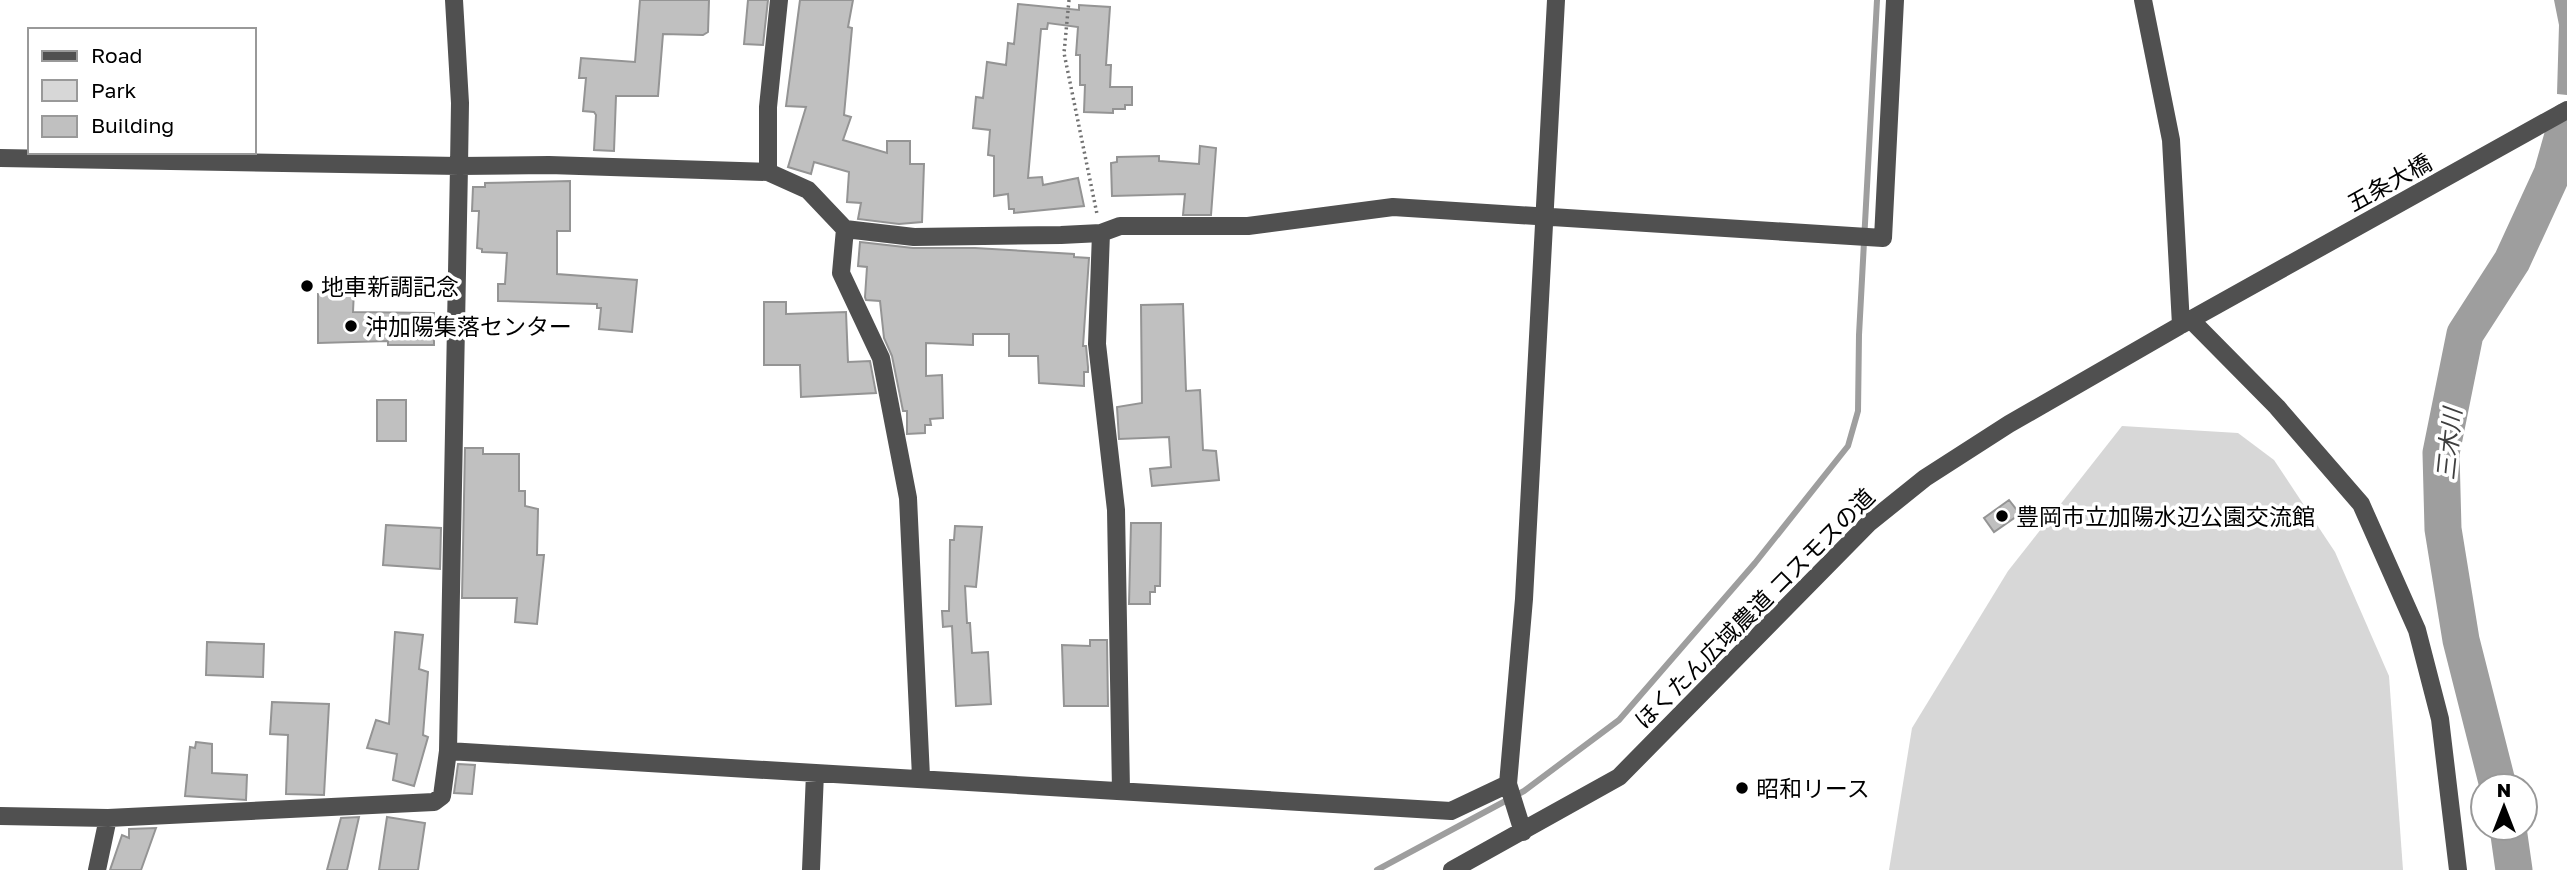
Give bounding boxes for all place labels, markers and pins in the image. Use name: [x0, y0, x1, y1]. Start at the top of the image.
place label: 地車新調記念: [321, 272, 459, 300]
marker: 地車新調記念: [299, 278, 315, 294]
place label: 沖加陽集落センター: [365, 312, 572, 340]
marker: 沖加陽集落センター: [343, 318, 359, 334]
place label: 豊岡市立加陽水辺公園交流館: [2016, 502, 2315, 530]
marker: 豊岡市立加陽水辺公園交流館: [1994, 508, 2010, 524]
place label: 昭和リース: [1756, 774, 1870, 802]
marker: 昭和リース: [1734, 780, 1750, 796]

